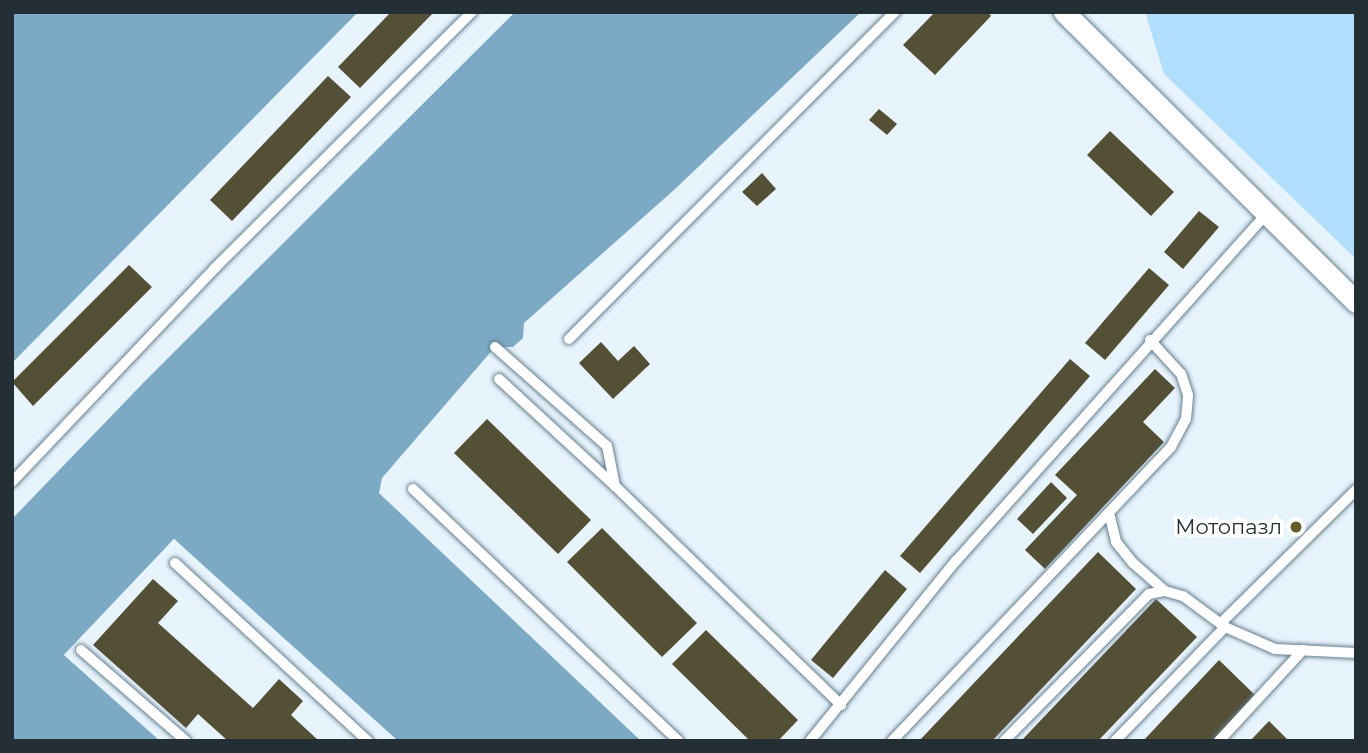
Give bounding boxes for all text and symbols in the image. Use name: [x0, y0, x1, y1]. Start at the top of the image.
place label: Мотопазл: [1175, 514, 1282, 540]
marker: Мотопазл: [1288, 519, 1304, 535]

